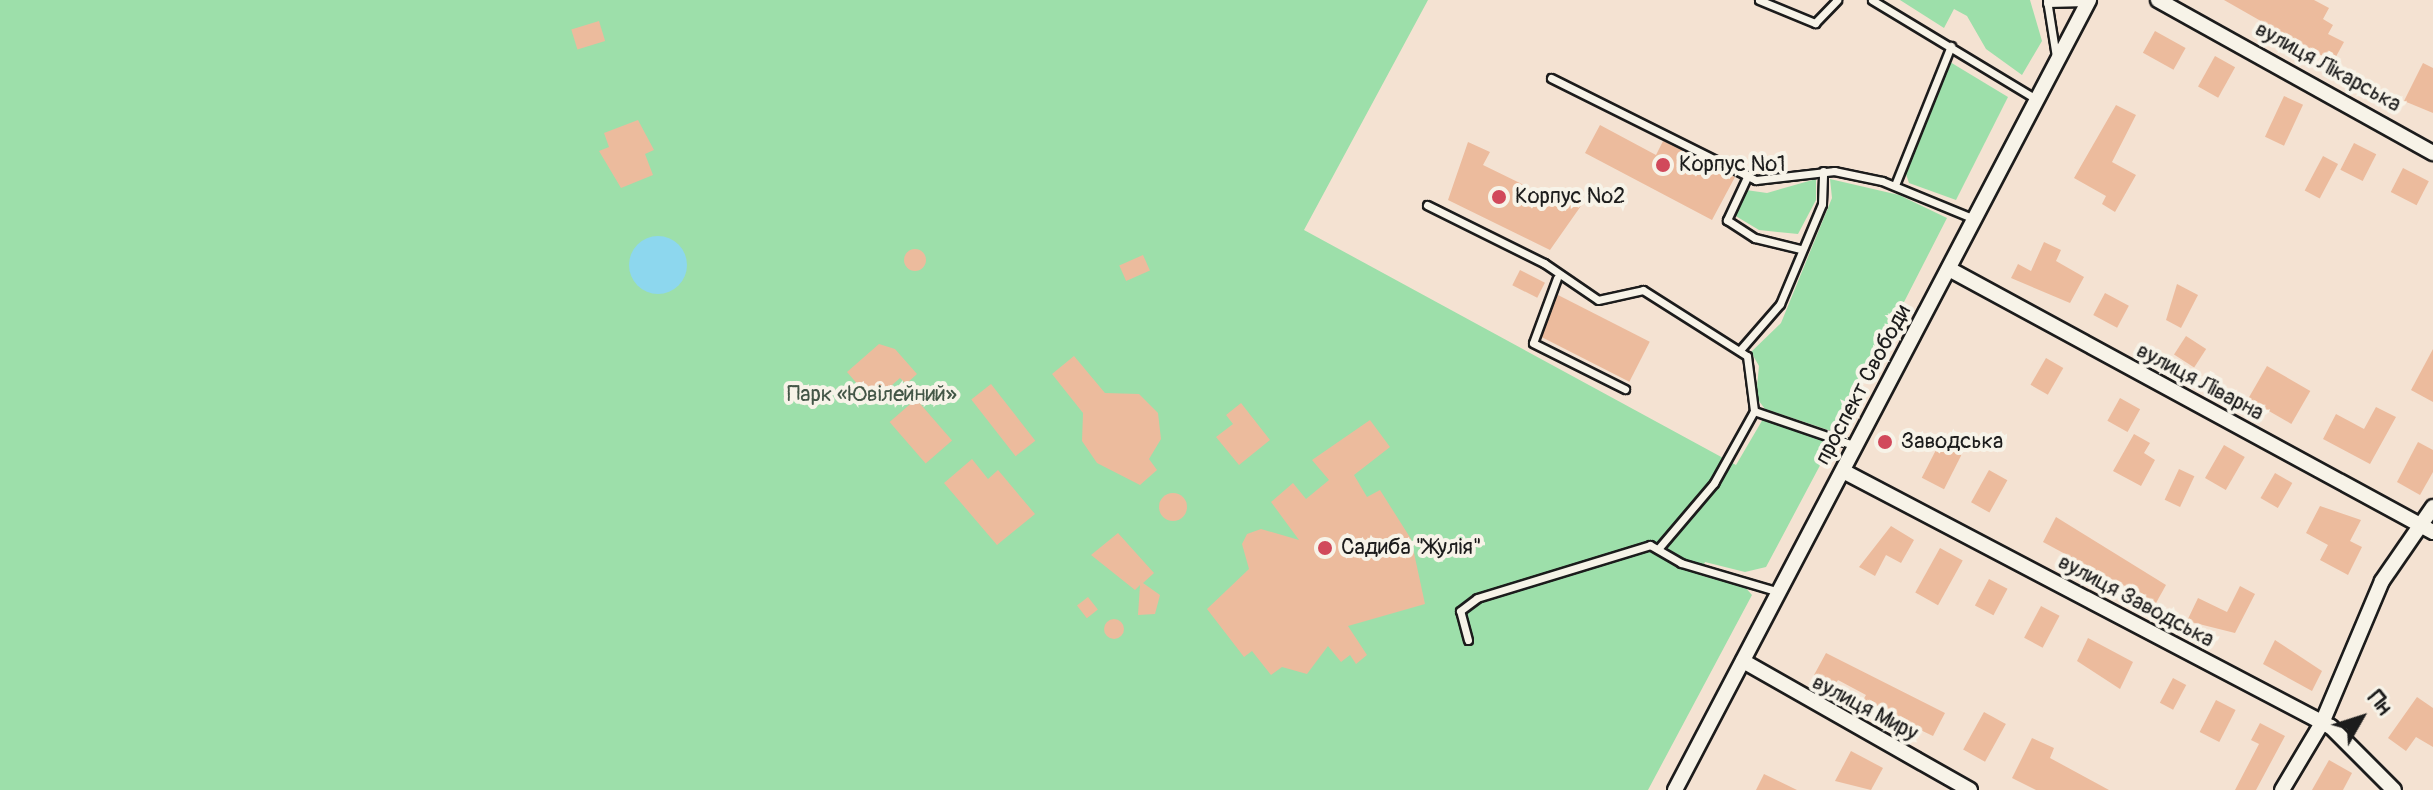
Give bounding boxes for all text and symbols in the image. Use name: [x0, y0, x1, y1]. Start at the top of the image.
street label: вулиця Лікарська: [2251, 16, 2405, 118]
place label: Корпус №1: [1679, 152, 1786, 178]
marker: Корпус №1: [1654, 156, 1672, 174]
place label: Корпус №2: [1515, 184, 1625, 210]
marker: Корпус №2: [1490, 188, 1508, 206]
street label: проспект Свободи: [1810, 300, 1916, 470]
street label: вулиця Ліварна: [2132, 337, 2268, 427]
park label: Парк «Ювілейний»: [787, 382, 957, 408]
place label: Заводська: [1901, 429, 2003, 455]
marker: Заводська: [1876, 433, 1894, 451]
place label: Садиба "Жулія": [1341, 535, 1482, 561]
marker: Садиба "Жулія": [1316, 539, 1334, 557]
street label: вулиця Заводська: [2054, 549, 2218, 653]
street label: вулиця Миру: [1808, 669, 1922, 747]
north arrow: [2321, 678, 2401, 758]
text: Пн: [2361, 685, 2398, 721]

